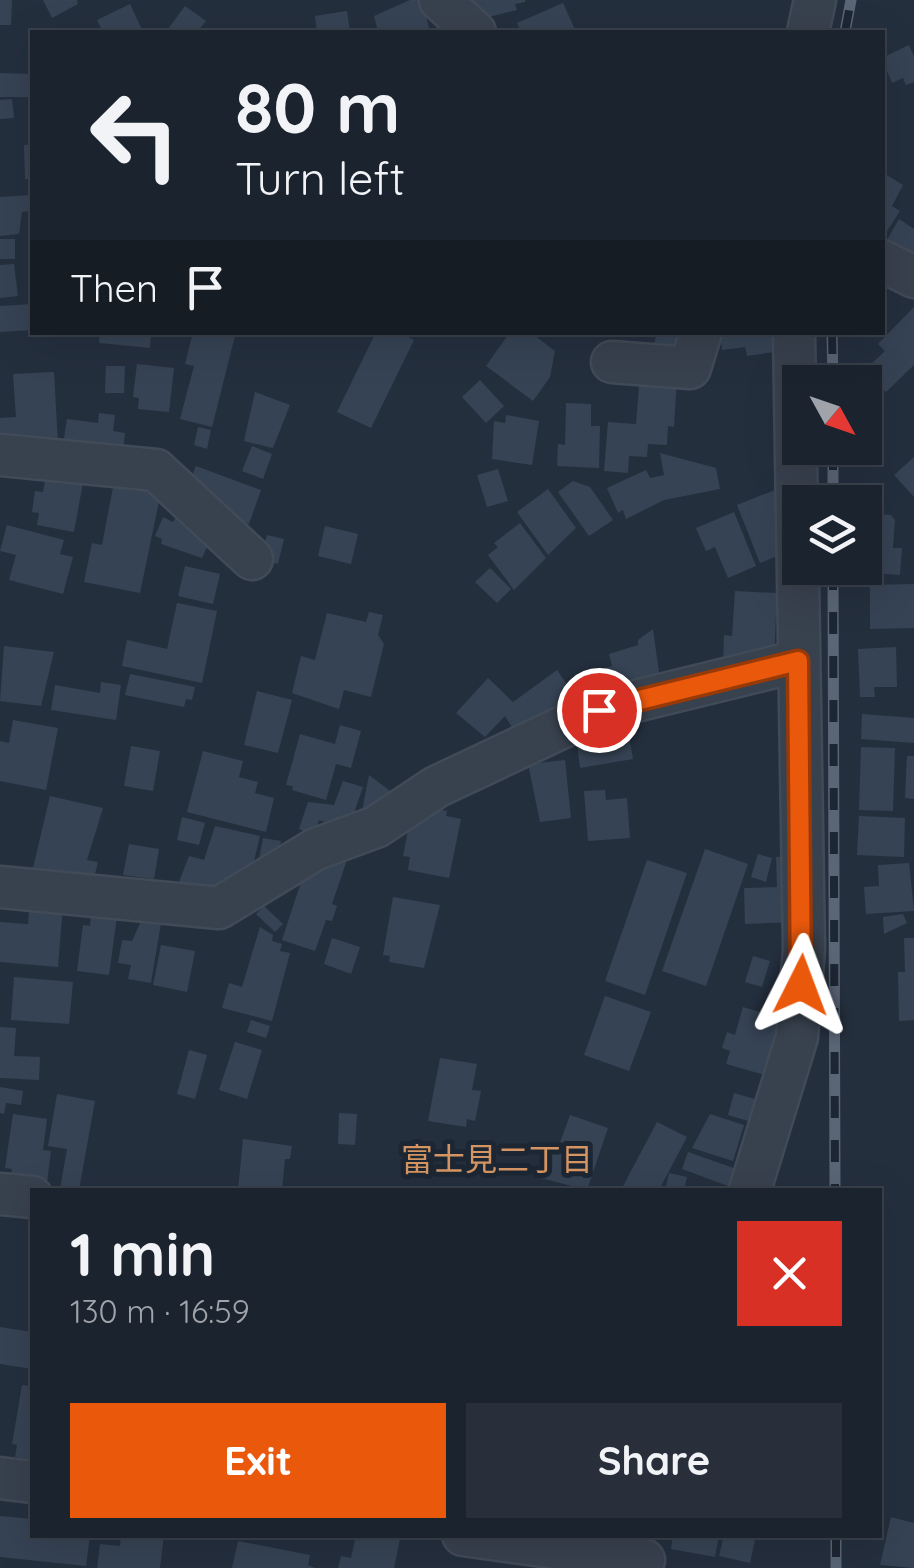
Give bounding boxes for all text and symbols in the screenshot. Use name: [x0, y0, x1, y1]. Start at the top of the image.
text: 80 m: [235, 63, 400, 151]
icon: left: [70, 70, 200, 200]
text: Turn left: [235, 150, 405, 206]
icon: arrive: [178, 260, 233, 315]
text: Then: [70, 264, 158, 312]
north arrow: [782, 365, 882, 465]
map controls: [782, 365, 882, 585]
button: layers: [782, 485, 882, 585]
pin: [557, 668, 642, 753]
icon: arrive: [572, 683, 627, 738]
position arrow: [749, 933, 853, 1037]
district label: 富士見二丁目: [401, 1139, 593, 1179]
text: 1 min: [70, 1216, 215, 1291]
button: close: [737, 1221, 842, 1326]
text: 130 m · 16:59: [70, 1291, 250, 1331]
button: Exit: [70, 1403, 446, 1518]
button: Share: [466, 1403, 842, 1518]

